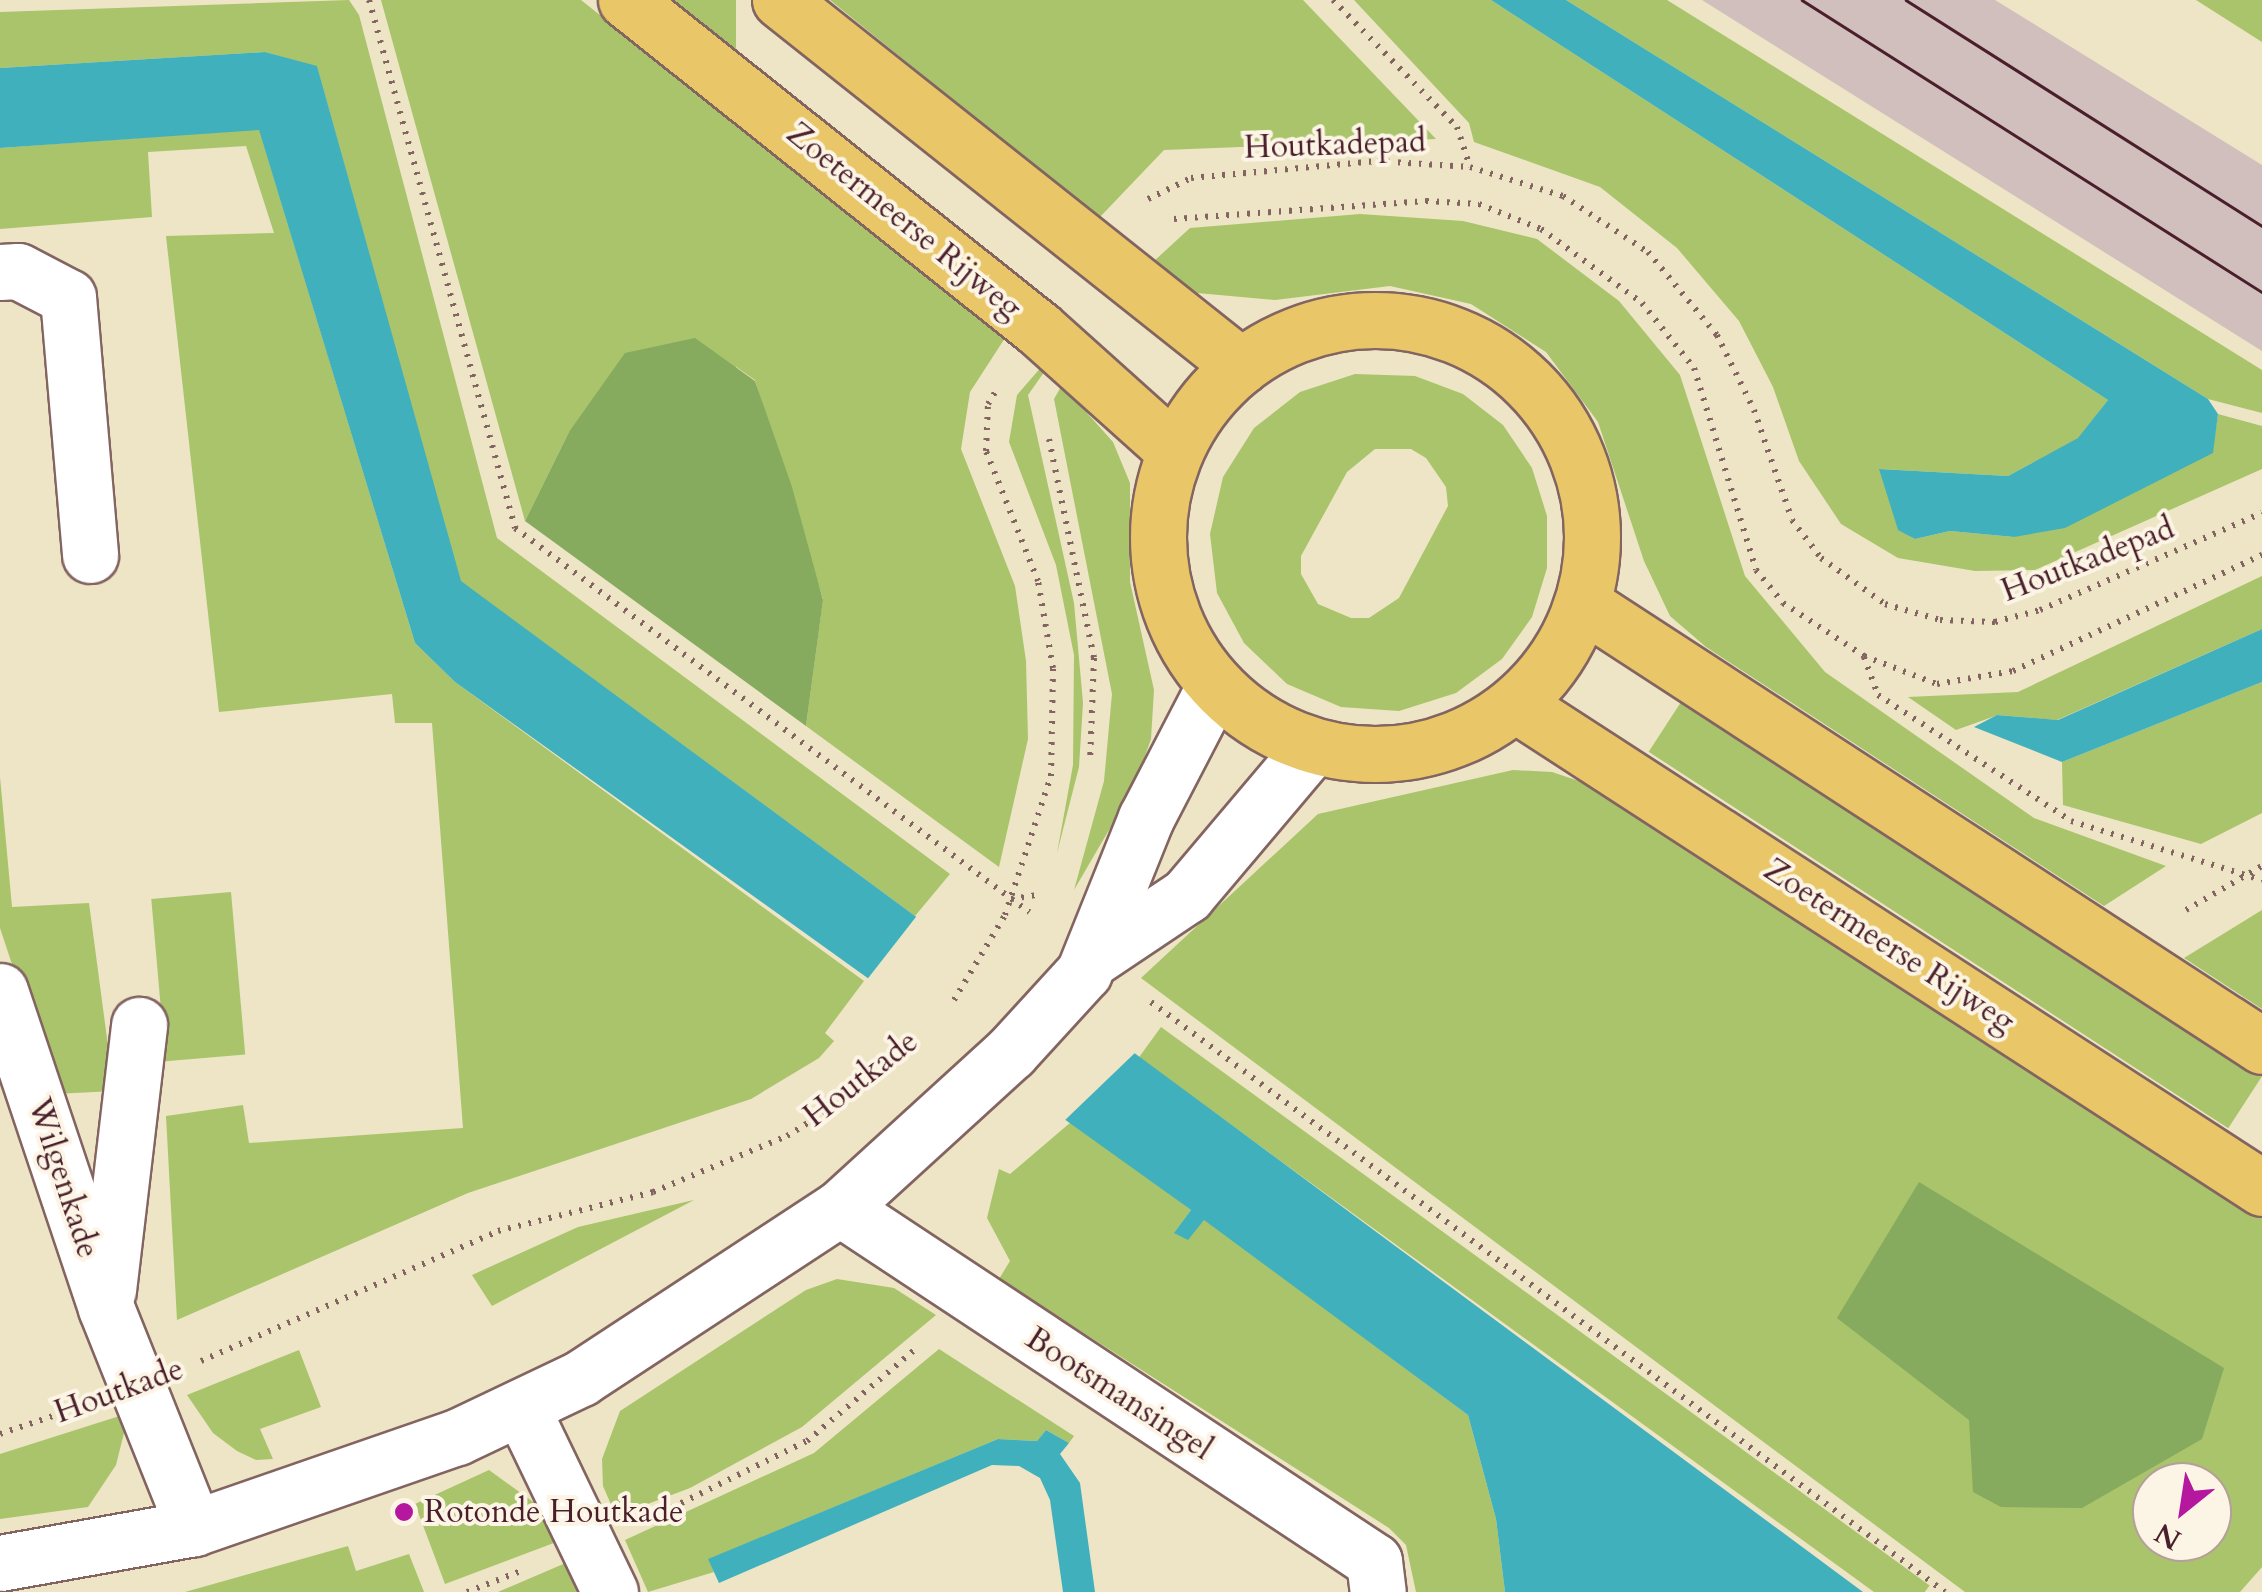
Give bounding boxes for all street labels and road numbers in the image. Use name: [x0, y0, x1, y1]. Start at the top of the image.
street label: Zoetermeerse Rijweg: [779, 115, 1029, 327]
street label: Houtkadepad: [1243, 123, 1427, 167]
street label: Houtkadepad: [1996, 509, 2180, 611]
street label: Zoetermeerse Rijweg: [1757, 851, 2021, 1041]
street label: Houtkade: [796, 1023, 926, 1135]
street label: Wilgenkade: [19, 1093, 107, 1263]
street label: Bootsmansingel: [1018, 1319, 1220, 1469]
street label: Houtkade: [49, 1350, 189, 1432]

